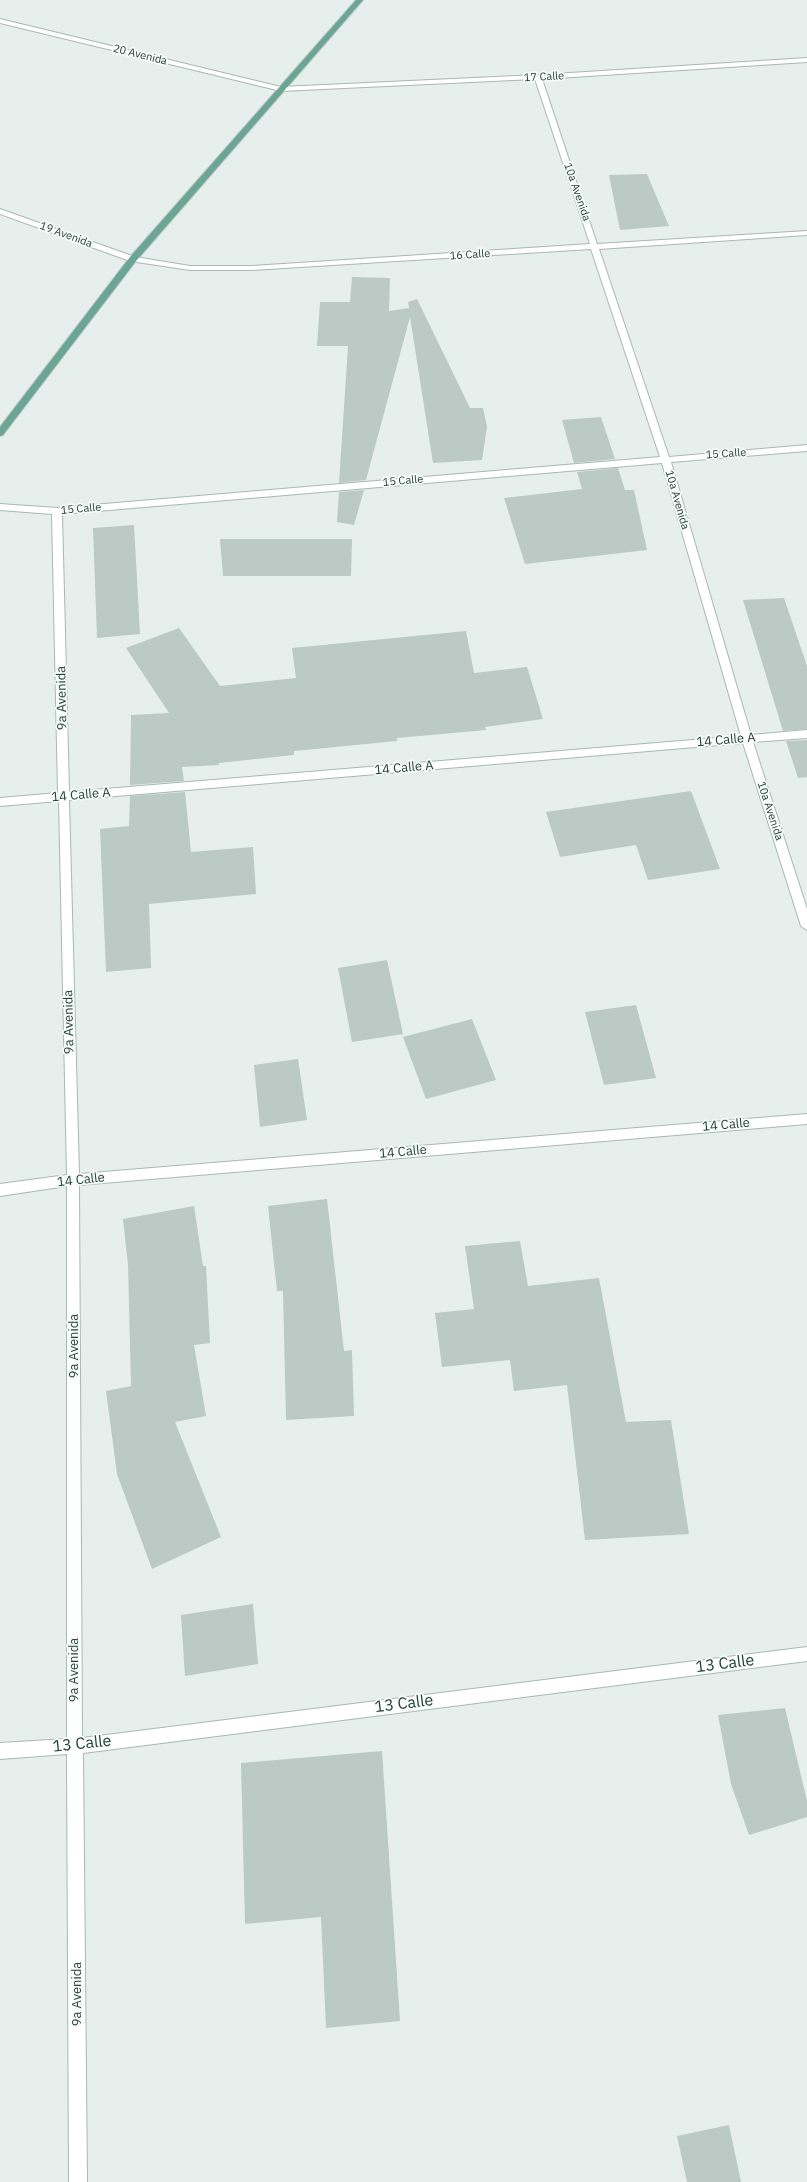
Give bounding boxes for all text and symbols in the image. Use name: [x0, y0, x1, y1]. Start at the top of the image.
street label: 20 Avenida: [112, 42, 168, 68]
street label: 17 Calle: [523, 69, 565, 85]
street label: 10a Avenida: [561, 161, 593, 223]
street label: 19 Avenida: [38, 219, 94, 251]
street label: 16 Calle: [449, 247, 491, 263]
street label: 15 Calle: [705, 446, 747, 462]
street label: 10a Avenida: [662, 469, 692, 531]
street label: 15 Calle: [382, 473, 424, 489]
street label: 15 Calle: [60, 501, 102, 517]
street label: 9a Avenida: [54, 666, 70, 730]
street label: 14 Calle A: [696, 730, 756, 750]
street label: 14 Calle A: [374, 758, 434, 778]
street label: 10a Avenida: [754, 780, 786, 842]
street label: 14 Calle A: [51, 785, 111, 805]
street label: 9a Avenida: [61, 990, 77, 1054]
street label: 14 Calle: [701, 1115, 751, 1135]
street label: 14 Calle: [378, 1142, 428, 1162]
street label: 14 Calle: [56, 1170, 106, 1190]
street label: 9a Avenida: [66, 1314, 82, 1378]
street label: 9a Avenida: [66, 1638, 82, 1702]
street label: 13 Calle: [695, 1651, 755, 1677]
street label: 13 Calle: [374, 1691, 434, 1717]
street label: 13 Calle: [52, 1731, 112, 1757]
street label: 9a Avenida: [69, 1962, 85, 2026]

